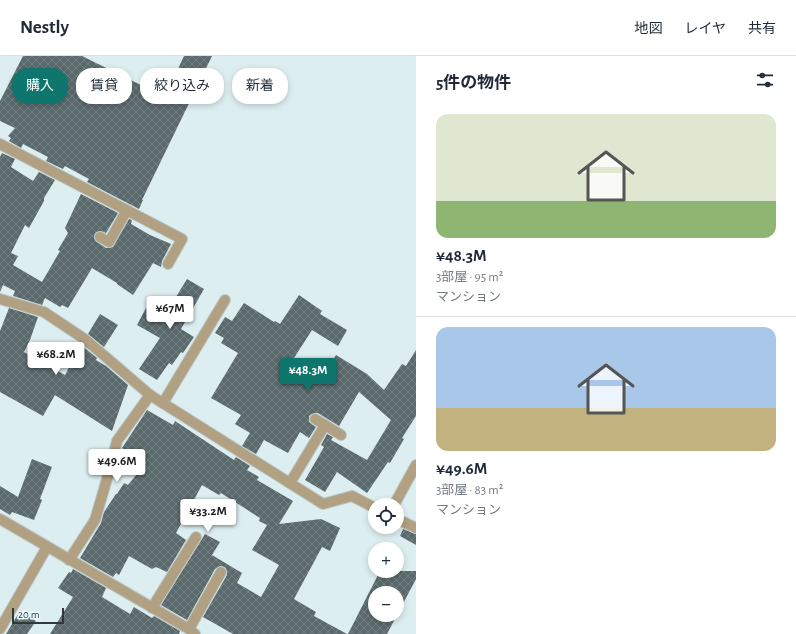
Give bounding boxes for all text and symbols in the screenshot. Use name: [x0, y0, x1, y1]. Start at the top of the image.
text: Nestly: [20, 18, 69, 37]
text: 地図: [634, 22, 662, 36]
text: レイヤ: [684, 22, 726, 36]
text: 共有: [748, 22, 776, 36]
chip: 購入: [12, 68, 68, 104]
chip: 賃貸: [76, 68, 132, 104]
chip: 絞り込み: [140, 68, 224, 104]
chip: 新着: [232, 68, 288, 104]
icon: filters: [754, 69, 776, 91]
text: 5件の物件: [436, 74, 511, 91]
icon: home: [570, 140, 642, 212]
text: ¥48.3M: [436, 247, 487, 264]
text: 3部屋 · 95 m²: [436, 271, 503, 284]
text: マンション: [436, 291, 501, 304]
pin: ¥67M: [146, 296, 194, 330]
text: ¥67M: [155, 302, 185, 315]
pin: ¥68.2M: [23, 342, 89, 376]
text: ¥68.2M: [37, 348, 76, 361]
icon: home: [570, 353, 642, 425]
pin: ¥48.3M: [275, 358, 341, 392]
text: ¥48.3M: [289, 364, 327, 377]
pin: ¥49.6M: [84, 449, 150, 483]
text: ¥49.6M: [97, 455, 137, 468]
text: ¥49.6M: [436, 460, 487, 477]
text: 3部屋 · 83 m²: [436, 484, 503, 497]
map controls: [368, 498, 404, 622]
button: locate: [368, 498, 404, 534]
pin: ¥33.2M: [175, 499, 241, 533]
text: マンション: [436, 504, 501, 517]
text: ¥33.2M: [189, 505, 227, 518]
button: +: [368, 542, 404, 578]
button: −: [368, 586, 404, 622]
scale bar: [12, 606, 64, 625]
text: 20 m: [18, 609, 39, 620]

